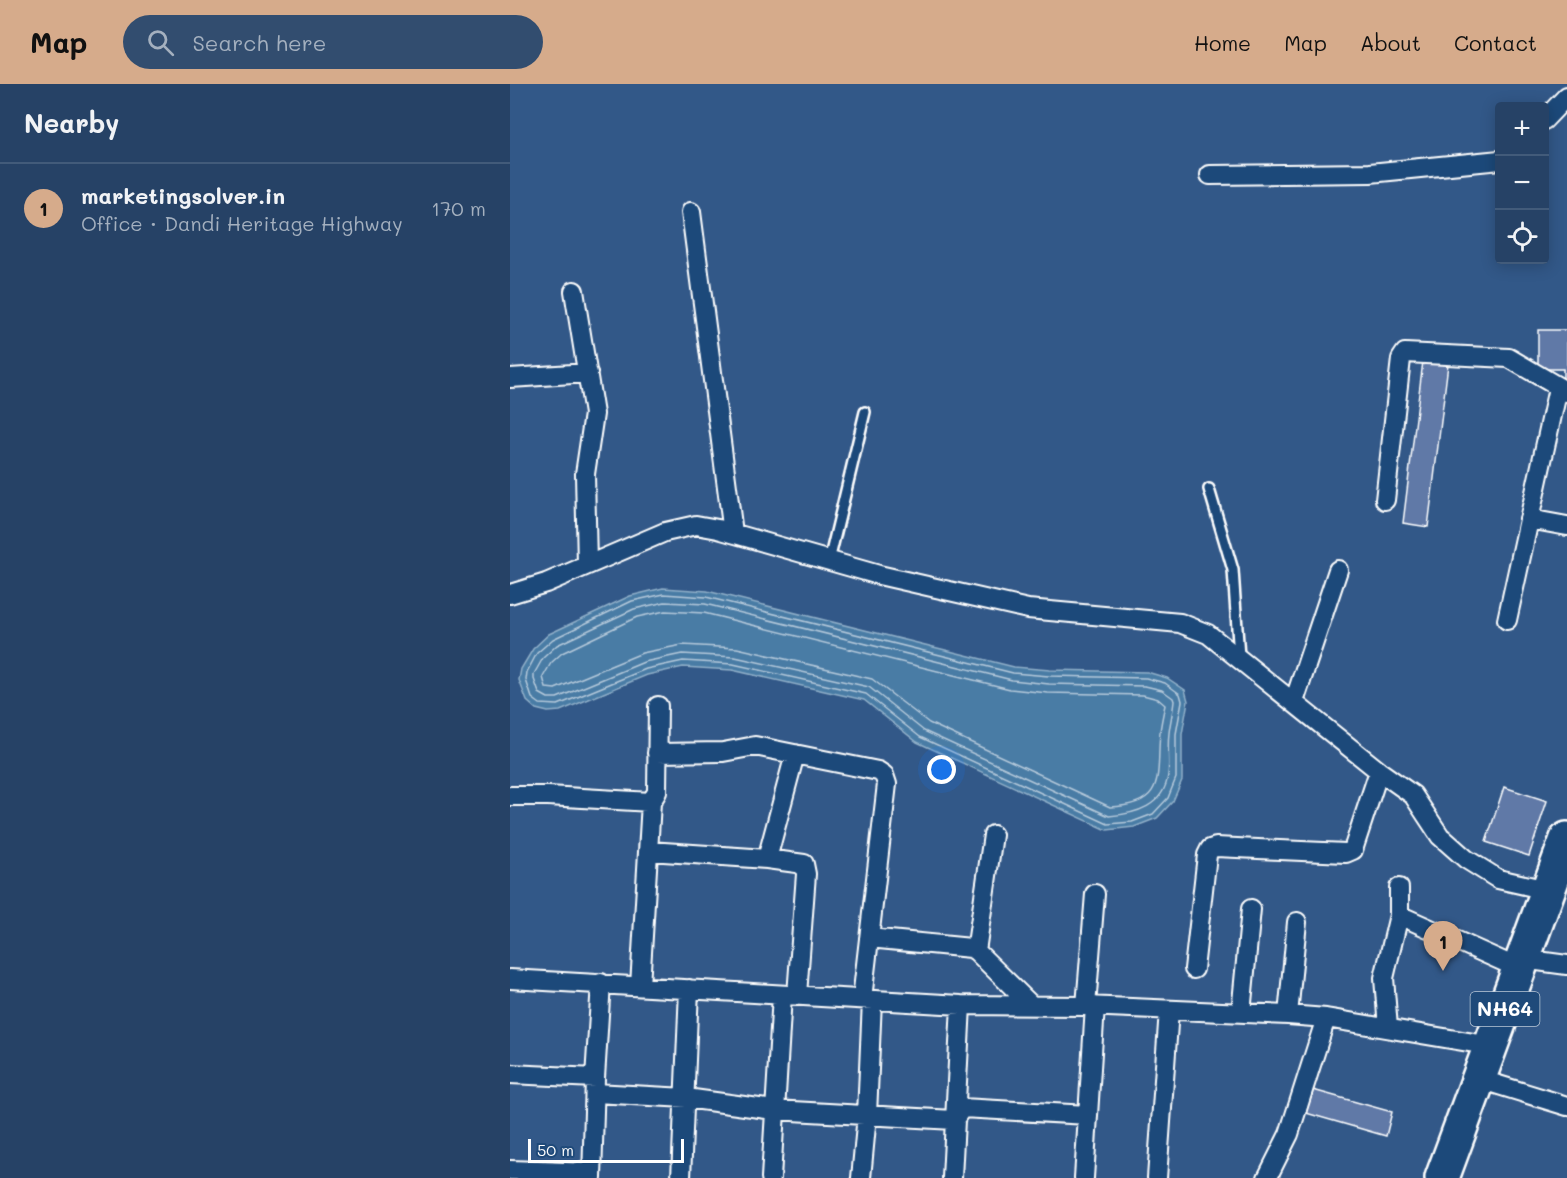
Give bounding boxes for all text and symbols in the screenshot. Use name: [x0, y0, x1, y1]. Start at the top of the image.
search box: [123, 15, 543, 69]
text: Map: [30, 24, 87, 60]
icon: search: [144, 26, 177, 59]
text: Search here: [192, 28, 326, 57]
text: Home: [1194, 29, 1251, 56]
text: Map: [1284, 29, 1327, 56]
text: About: [1360, 29, 1421, 56]
text: Contact: [1454, 29, 1537, 56]
map controls: [1495, 102, 1549, 264]
button: +: [1495, 102, 1549, 156]
text: Nearby: [24, 106, 119, 140]
button: −: [1495, 156, 1549, 210]
text: marketingsolver.in: [81, 181, 285, 210]
text: 1: [39, 195, 48, 221]
text: 170 m: [431, 195, 486, 221]
text: Office · Dandi Heritage Highway: [81, 210, 403, 236]
button: locate: [1495, 210, 1549, 264]
your location: [927, 755, 956, 784]
pin: 1: [1424, 922, 1462, 971]
road number: NH64: [1470, 992, 1540, 1026]
scale bar: [528, 1136, 684, 1164]
text: 50 m: [537, 1139, 574, 1160]

